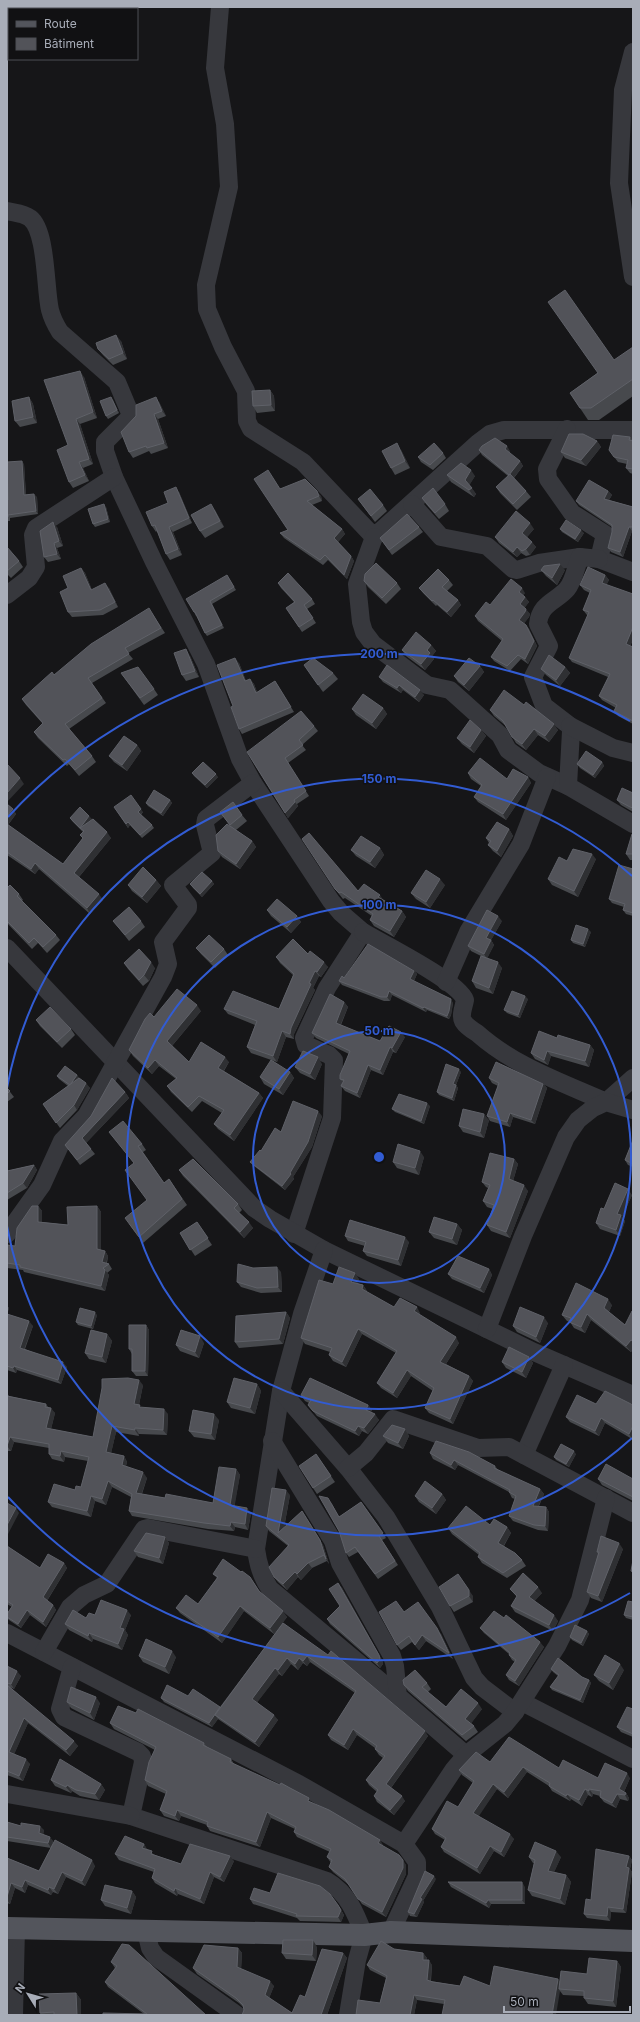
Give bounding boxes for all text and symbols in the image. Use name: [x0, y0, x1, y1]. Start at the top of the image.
legend: [8, 8, 138, 60]
text: Route: [44, 16, 77, 31]
text: Bâtiment: [44, 36, 94, 51]
text: 200 m: [360, 646, 398, 661]
text: 150 m: [362, 771, 396, 786]
text: 100 m: [361, 897, 397, 912]
text: 50 m: [364, 1023, 394, 1038]
centre of rings: [372, 1150, 386, 1164]
north arrow: [8, 1974, 48, 2014]
text: N: [12, 1980, 28, 1996]
scale bar: [504, 1988, 630, 2014]
text: 50 m: [510, 1994, 539, 2009]

